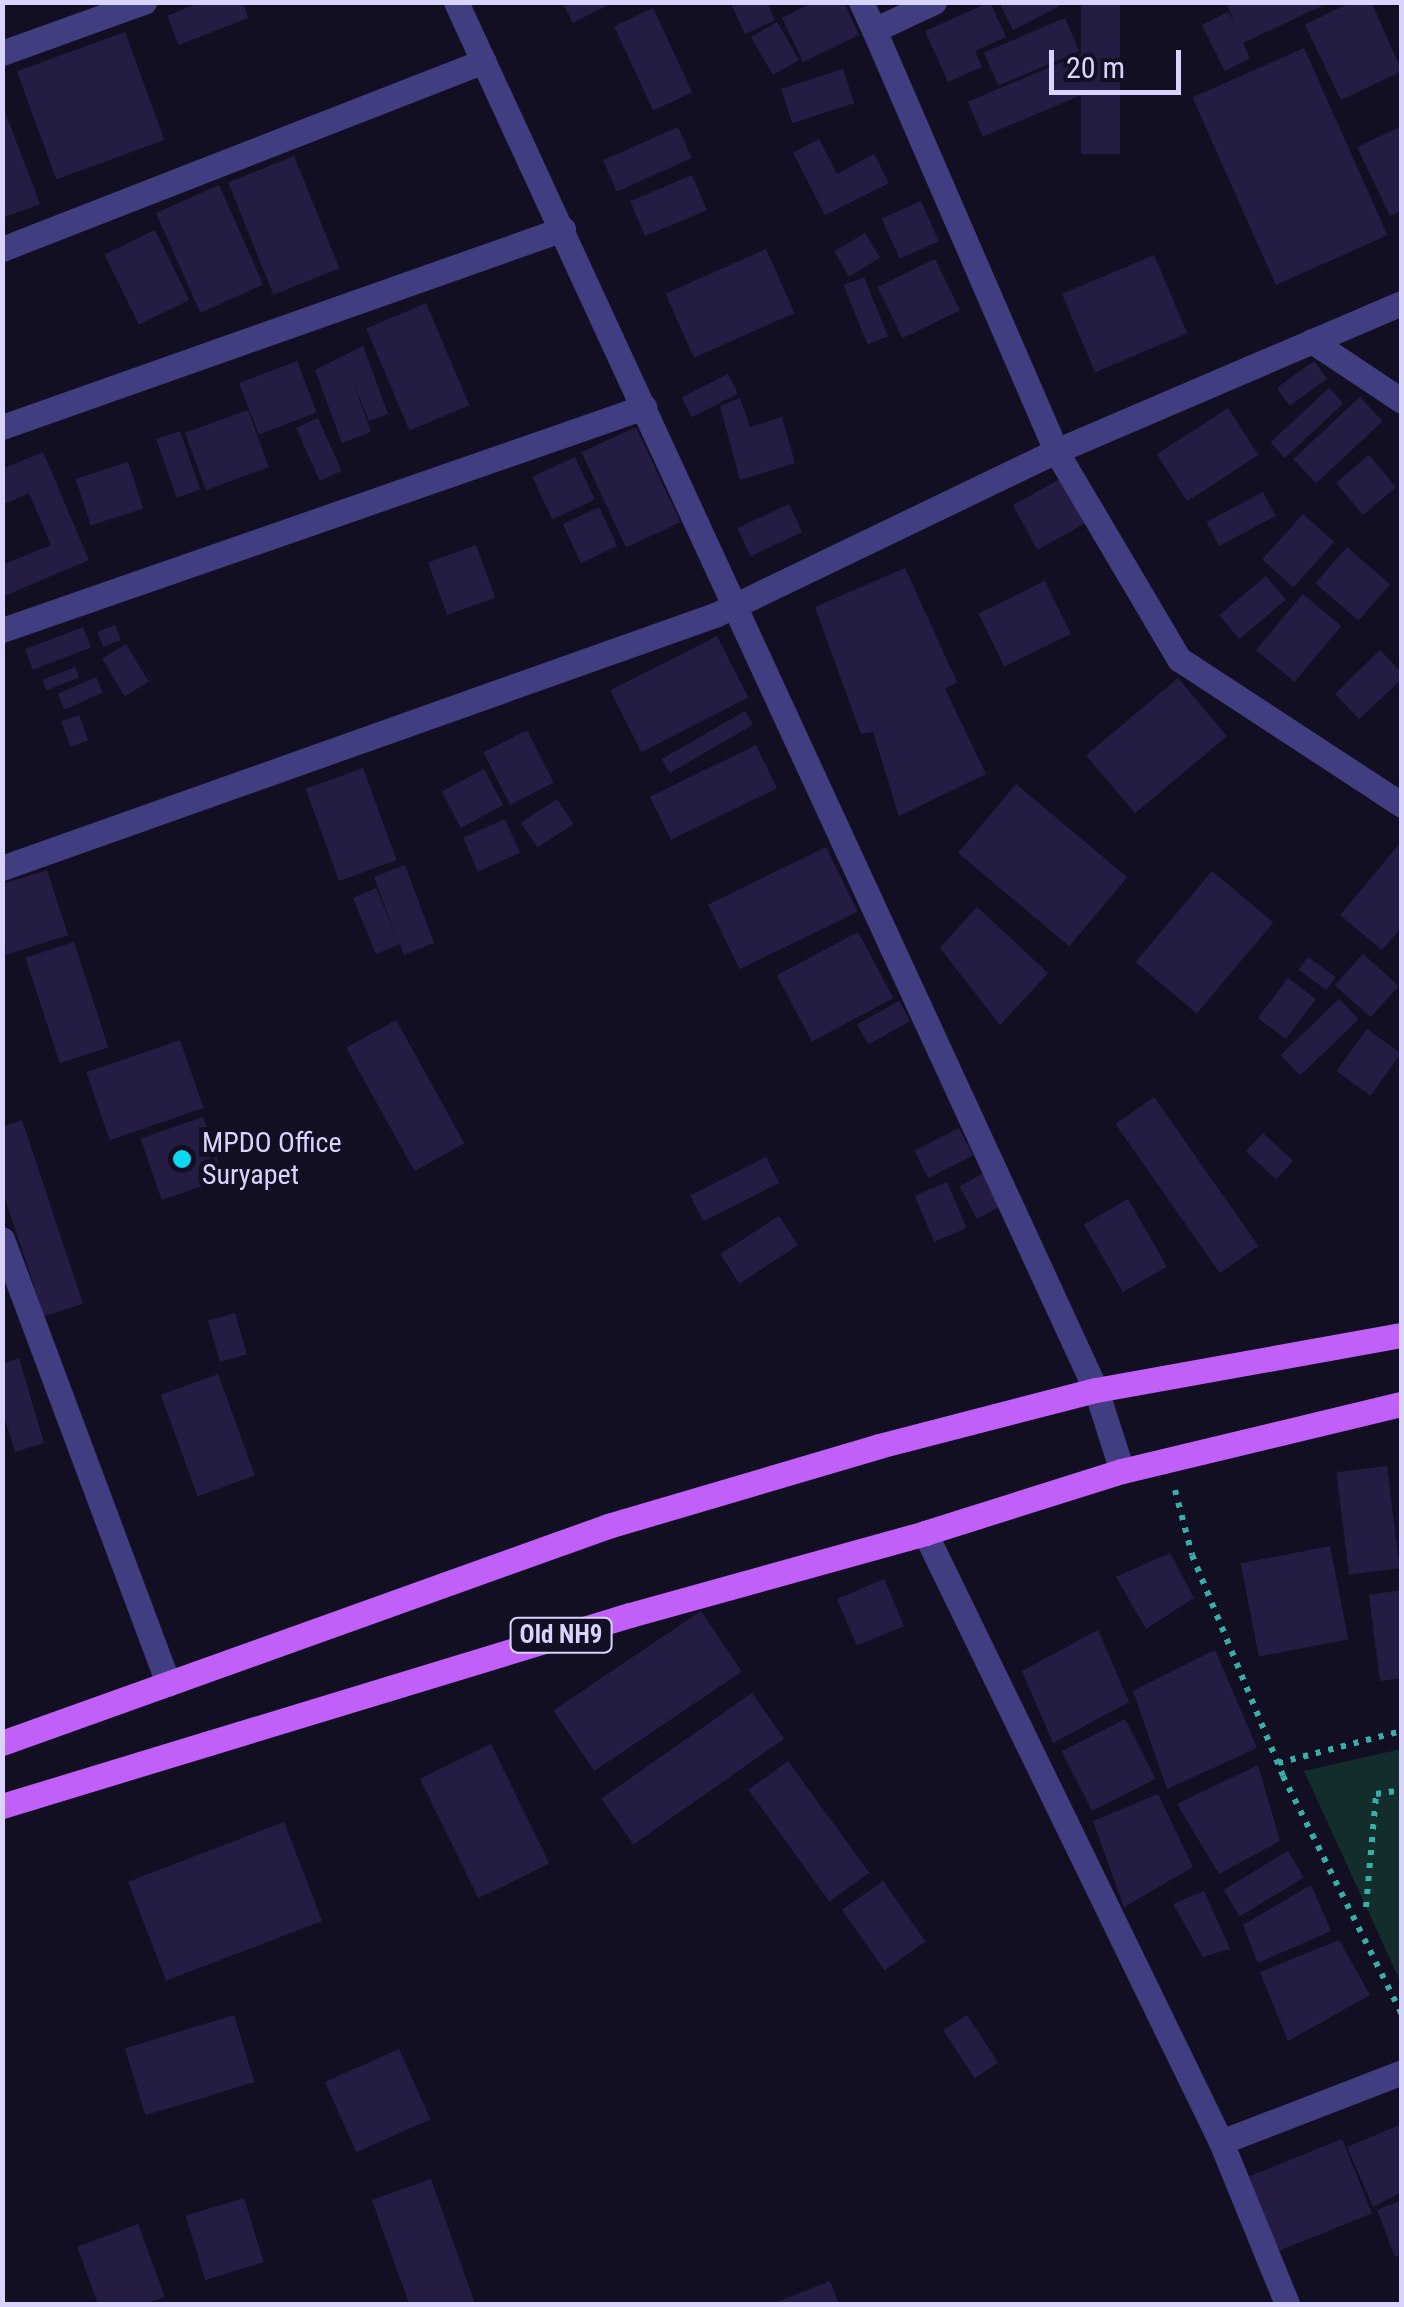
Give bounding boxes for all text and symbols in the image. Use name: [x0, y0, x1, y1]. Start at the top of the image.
scale bar: [1054, 30, 1186, 92]
text: 20 m: [1066, 50, 1125, 85]
place label: MPDO Office Suryapet: [202, 1126, 342, 1192]
marker: MPDO Office Suryapet: [171, 1148, 193, 1170]
road number: Old NH9: [508, 1615, 614, 1655]

